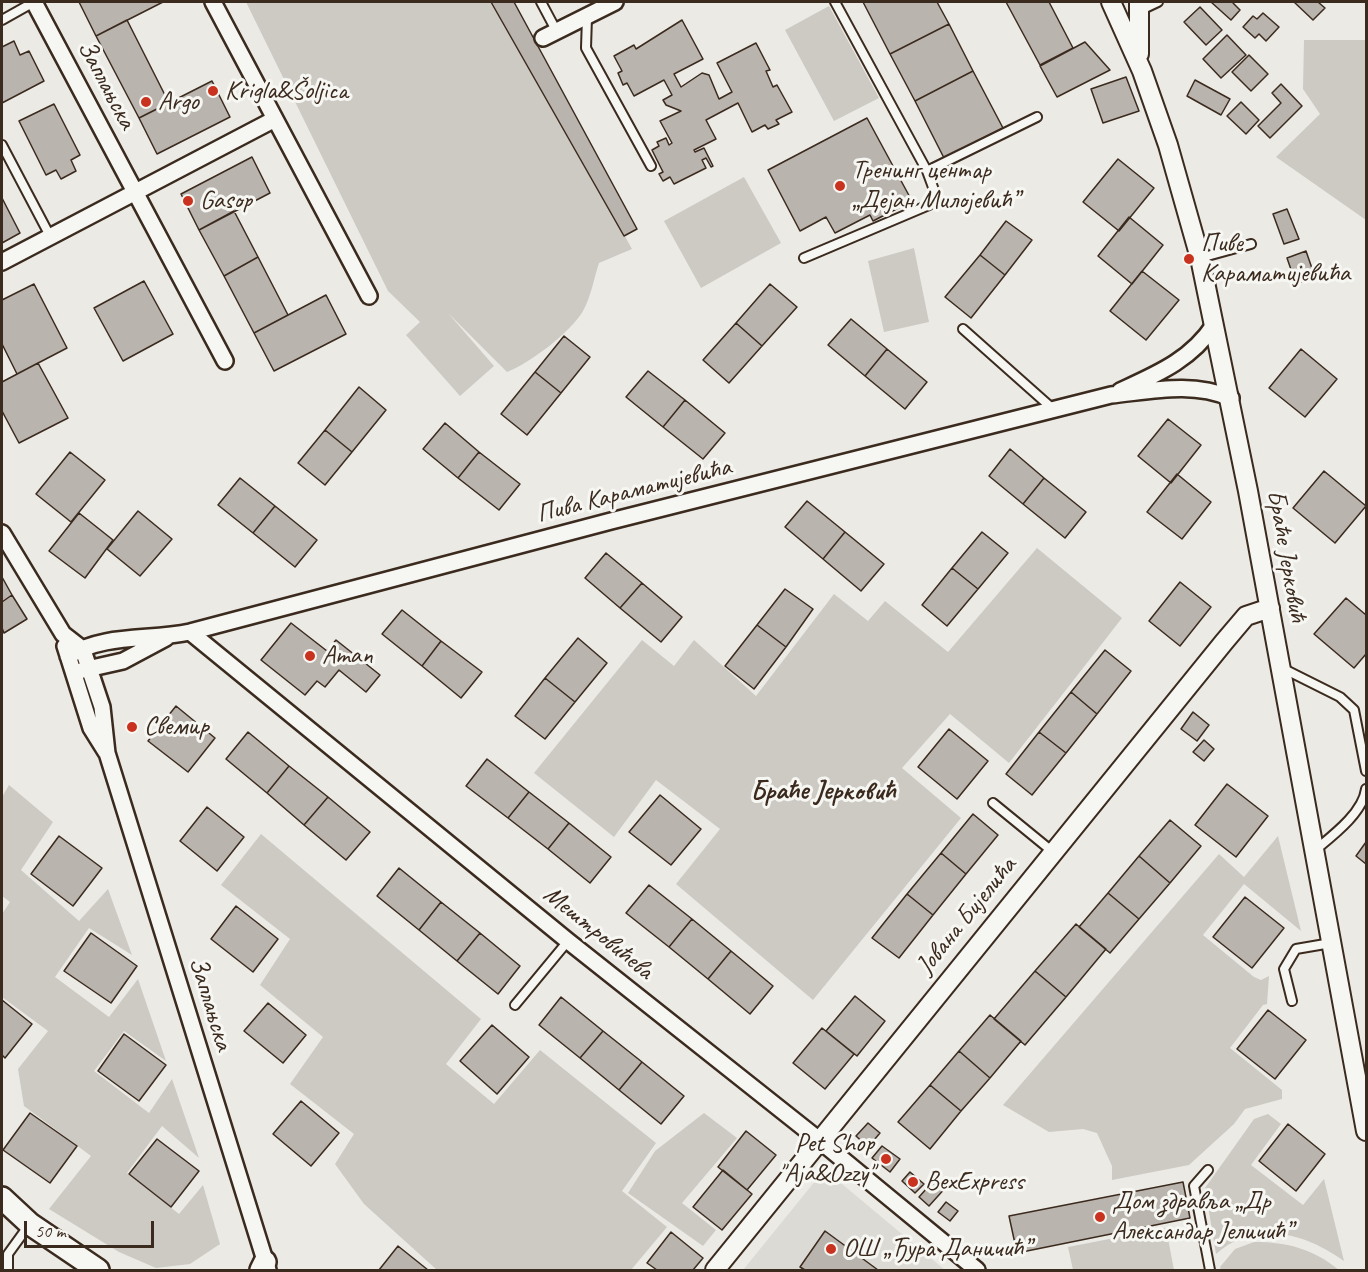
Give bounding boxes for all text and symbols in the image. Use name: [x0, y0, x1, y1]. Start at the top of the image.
street label: Заплањска: [70, 35, 142, 135]
place label: Krigla&Šoljica: [225, 75, 348, 107]
marker: Krigla&Šoljica: [206, 84, 220, 98]
place label: Argo: [158, 86, 199, 118]
marker: Argo: [139, 95, 153, 109]
place label: Тренинг центар „Дејан Милојевић”: [852, 155, 1018, 216]
marker: Тренинг центар „Дејан Милојевић”: [833, 179, 847, 193]
place label: Gasop: [200, 185, 252, 217]
marker: Gasop: [181, 194, 195, 208]
place label: Пиве Караматијевића: [1201, 228, 1350, 290]
marker: Пиве Караматијевића: [1182, 252, 1196, 266]
street label: Пива Караматијевића: [534, 452, 734, 530]
street label: Браће Јерковић: [1259, 488, 1313, 624]
place label: Aman: [322, 640, 373, 672]
marker: Aman: [303, 649, 317, 663]
place label: Свемир: [144, 711, 209, 743]
marker: Свемир: [125, 720, 139, 734]
district label: Браће Јерковић: [750, 776, 896, 808]
street label: Јована Бијелића: [910, 851, 1024, 981]
street label: Мештровићева: [537, 879, 659, 987]
street label: Заплањска: [181, 954, 239, 1054]
place label: Pet Shop "Aja&Ozzy": [778, 1128, 874, 1190]
marker: Pet Shop "Aja&Ozzy": [879, 1152, 893, 1166]
place label: BexExpress: [925, 1166, 1024, 1198]
marker: BexExpress: [906, 1175, 920, 1189]
place label: Дом здравља „Др Александар Јеличић”: [1112, 1186, 1292, 1248]
scale bar: [27, 1209, 158, 1247]
marker: Дом здравља „Др Александар Јеличић”: [1093, 1210, 1107, 1224]
text: 50 m: [35, 1220, 66, 1242]
place label: ОШ „Ђура Даничић”: [843, 1233, 1030, 1265]
marker: ОШ „Ђура Даничић”: [824, 1242, 838, 1256]

